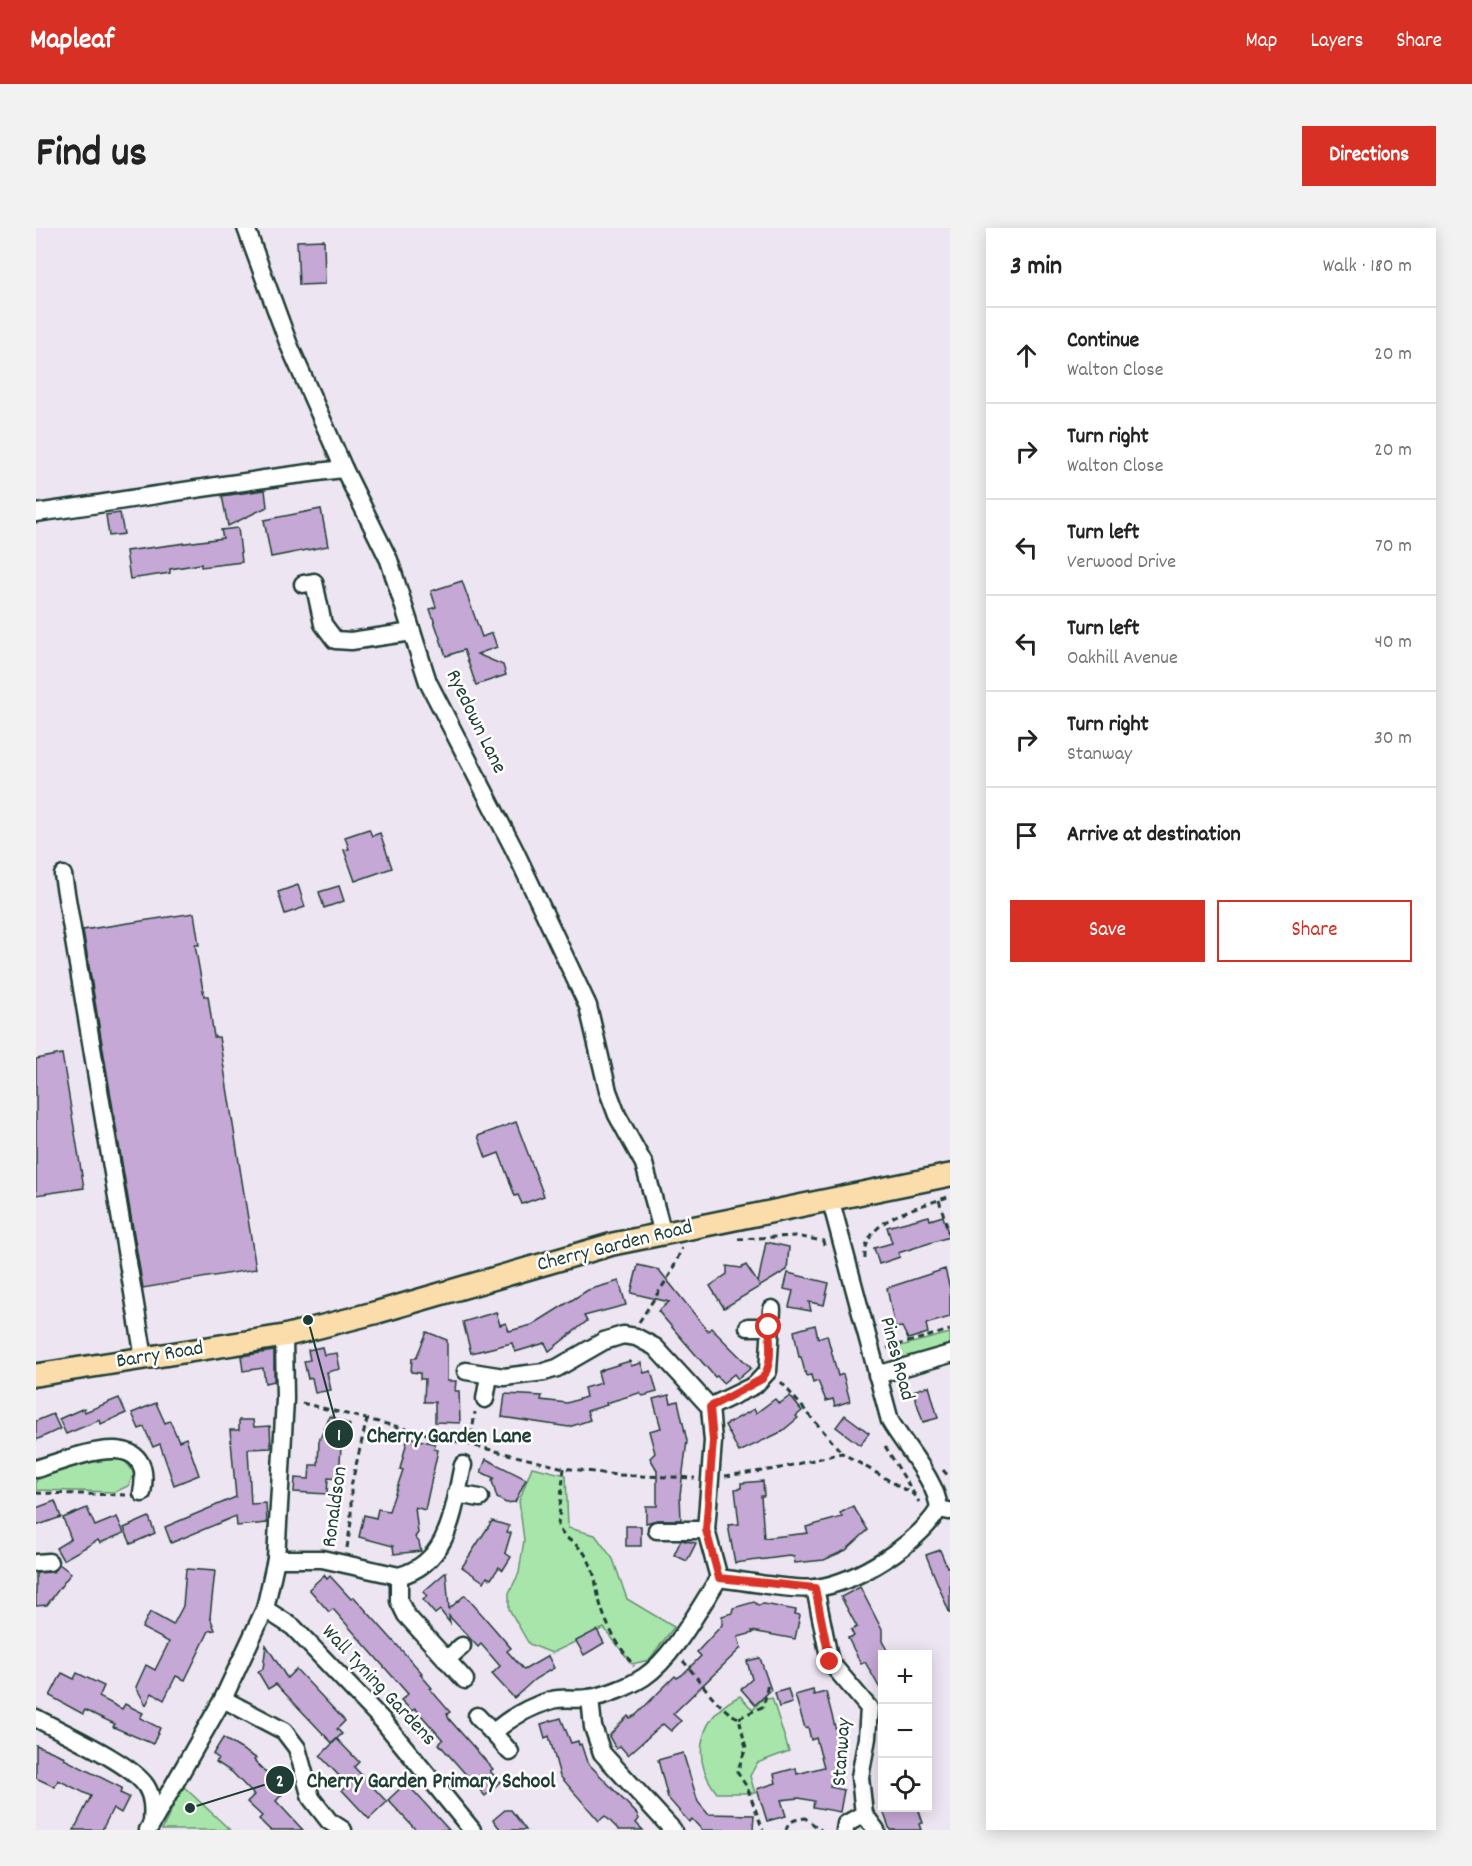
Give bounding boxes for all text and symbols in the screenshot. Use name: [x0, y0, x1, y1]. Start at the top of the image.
text: Mapleaf: [30, 22, 114, 62]
text: Map: [1246, 27, 1277, 57]
text: Layers: [1310, 27, 1363, 57]
text: Share: [1396, 27, 1442, 57]
text: Find us: [36, 126, 147, 186]
button: Directions: [1302, 126, 1436, 186]
text: 3 min: [1010, 249, 1062, 286]
text: Walk · 180 m: [1323, 253, 1412, 281]
text: Continue: [1067, 326, 1139, 357]
icon: ahead: [1010, 339, 1043, 372]
text: 20 m: [1374, 341, 1412, 369]
text: Walton Close: [1067, 357, 1163, 385]
text: Turn right: [1067, 422, 1149, 453]
icon: right: [1010, 435, 1043, 468]
text: 20 m: [1374, 437, 1412, 465]
text: Walton Close: [1067, 453, 1163, 481]
text: Turn left: [1067, 518, 1139, 549]
icon: left: [1010, 531, 1043, 564]
text: 70 m: [1375, 533, 1412, 561]
text: Verwood Drive: [1067, 549, 1176, 577]
text: Turn left: [1067, 614, 1139, 645]
icon: left: [1010, 627, 1043, 660]
text: 40 m: [1374, 629, 1412, 657]
text: Oakhill Avenue: [1067, 645, 1178, 673]
street label: Ryedown Lane: [437, 665, 513, 779]
text: Turn right: [1067, 710, 1149, 741]
icon: right: [1010, 723, 1043, 756]
text: 30 m: [1374, 725, 1412, 753]
text: Stanway: [1067, 741, 1132, 769]
icon: arrive: [1010, 819, 1043, 852]
text: Arrive at destination: [1067, 820, 1241, 851]
button: Save: [1010, 900, 1205, 962]
button: Share: [1217, 900, 1412, 962]
street label: Cherry Garden Road: [534, 1213, 696, 1281]
route start: [755, 1313, 781, 1339]
street label: Pines Road: [870, 1314, 922, 1404]
street label: Barry Road: [114, 1334, 206, 1378]
callout: Cherry Garden Lane: [324, 1414, 543, 1454]
text: Cherry Garden Lane: [367, 1422, 532, 1453]
text: 1: [337, 1424, 341, 1449]
street label: Ronaldson: [315, 1464, 357, 1550]
street label: Wall Tyning Gardens: [314, 1618, 442, 1754]
route end: [816, 1648, 842, 1674]
map controls: [878, 1650, 932, 1812]
button: +: [878, 1650, 932, 1704]
button: −: [878, 1704, 932, 1758]
street label: Stanway: [826, 1716, 860, 1787]
button: locate: [878, 1758, 932, 1812]
callout: Cherry Garden Primary School: [265, 1760, 567, 1800]
text: Cherry Garden Primary School: [307, 1767, 556, 1798]
text: 2: [276, 1770, 284, 1795]

